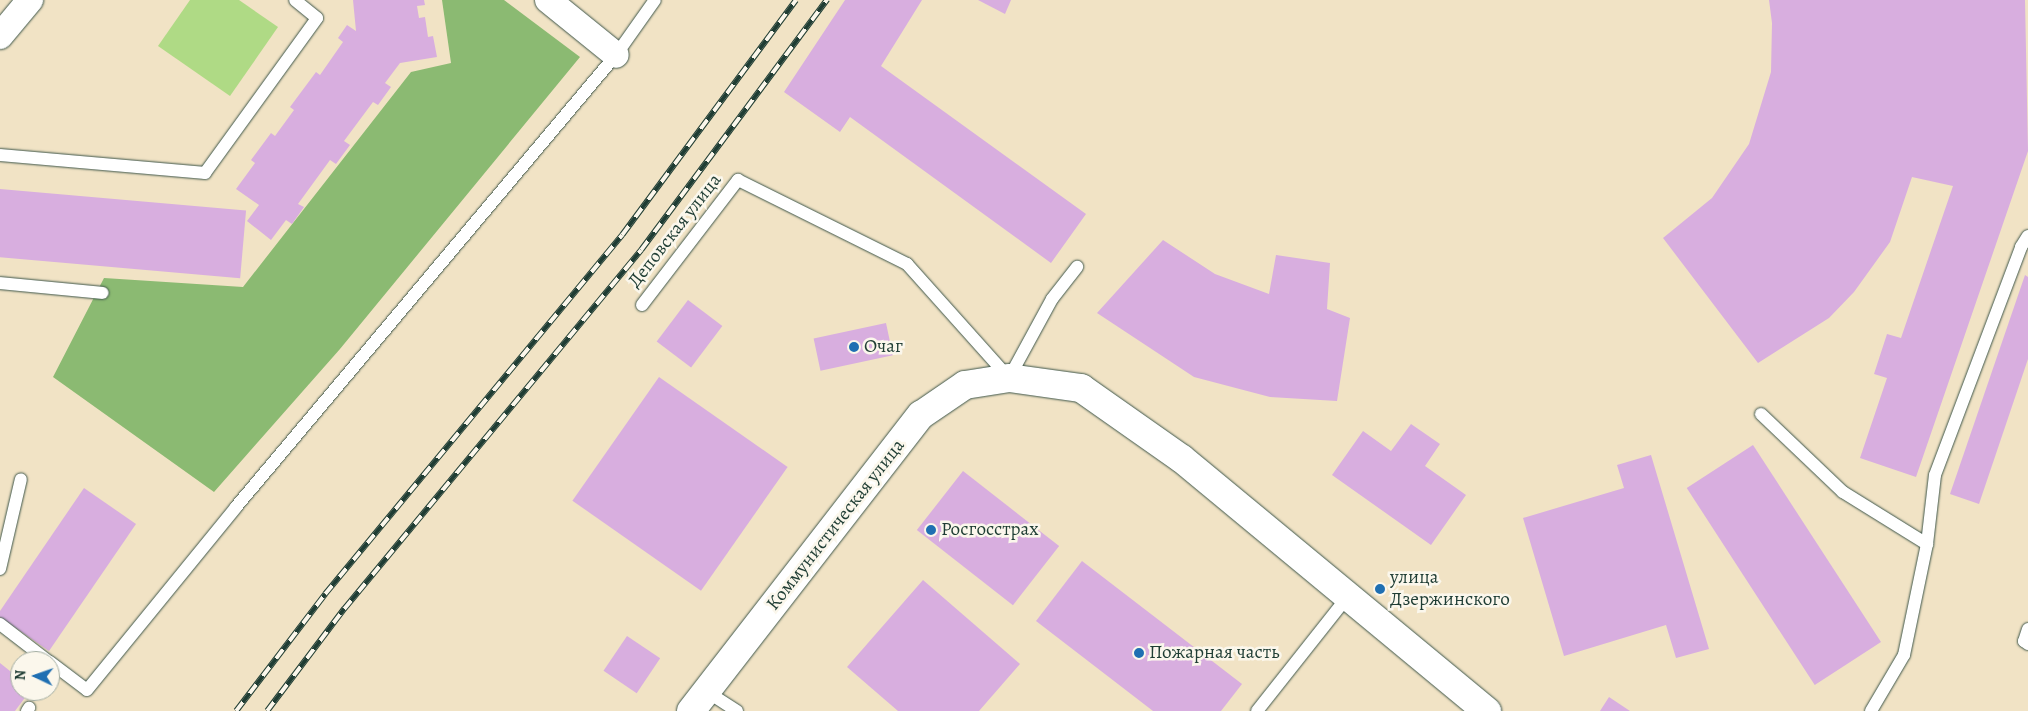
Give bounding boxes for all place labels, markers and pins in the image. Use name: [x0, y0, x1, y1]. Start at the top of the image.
place label: Очаг: [864, 336, 903, 358]
marker: Очаг: [848, 341, 860, 353]
place label: Росгосстрах: [941, 519, 1039, 541]
marker: Росгосстрах: [925, 524, 937, 536]
place label: улица Дзержинского: [1390, 567, 1510, 611]
marker: улица Дзержинского: [1374, 583, 1386, 595]
place label: Пожарная часть: [1149, 642, 1280, 664]
marker: Пожарная часть: [1133, 647, 1145, 659]

